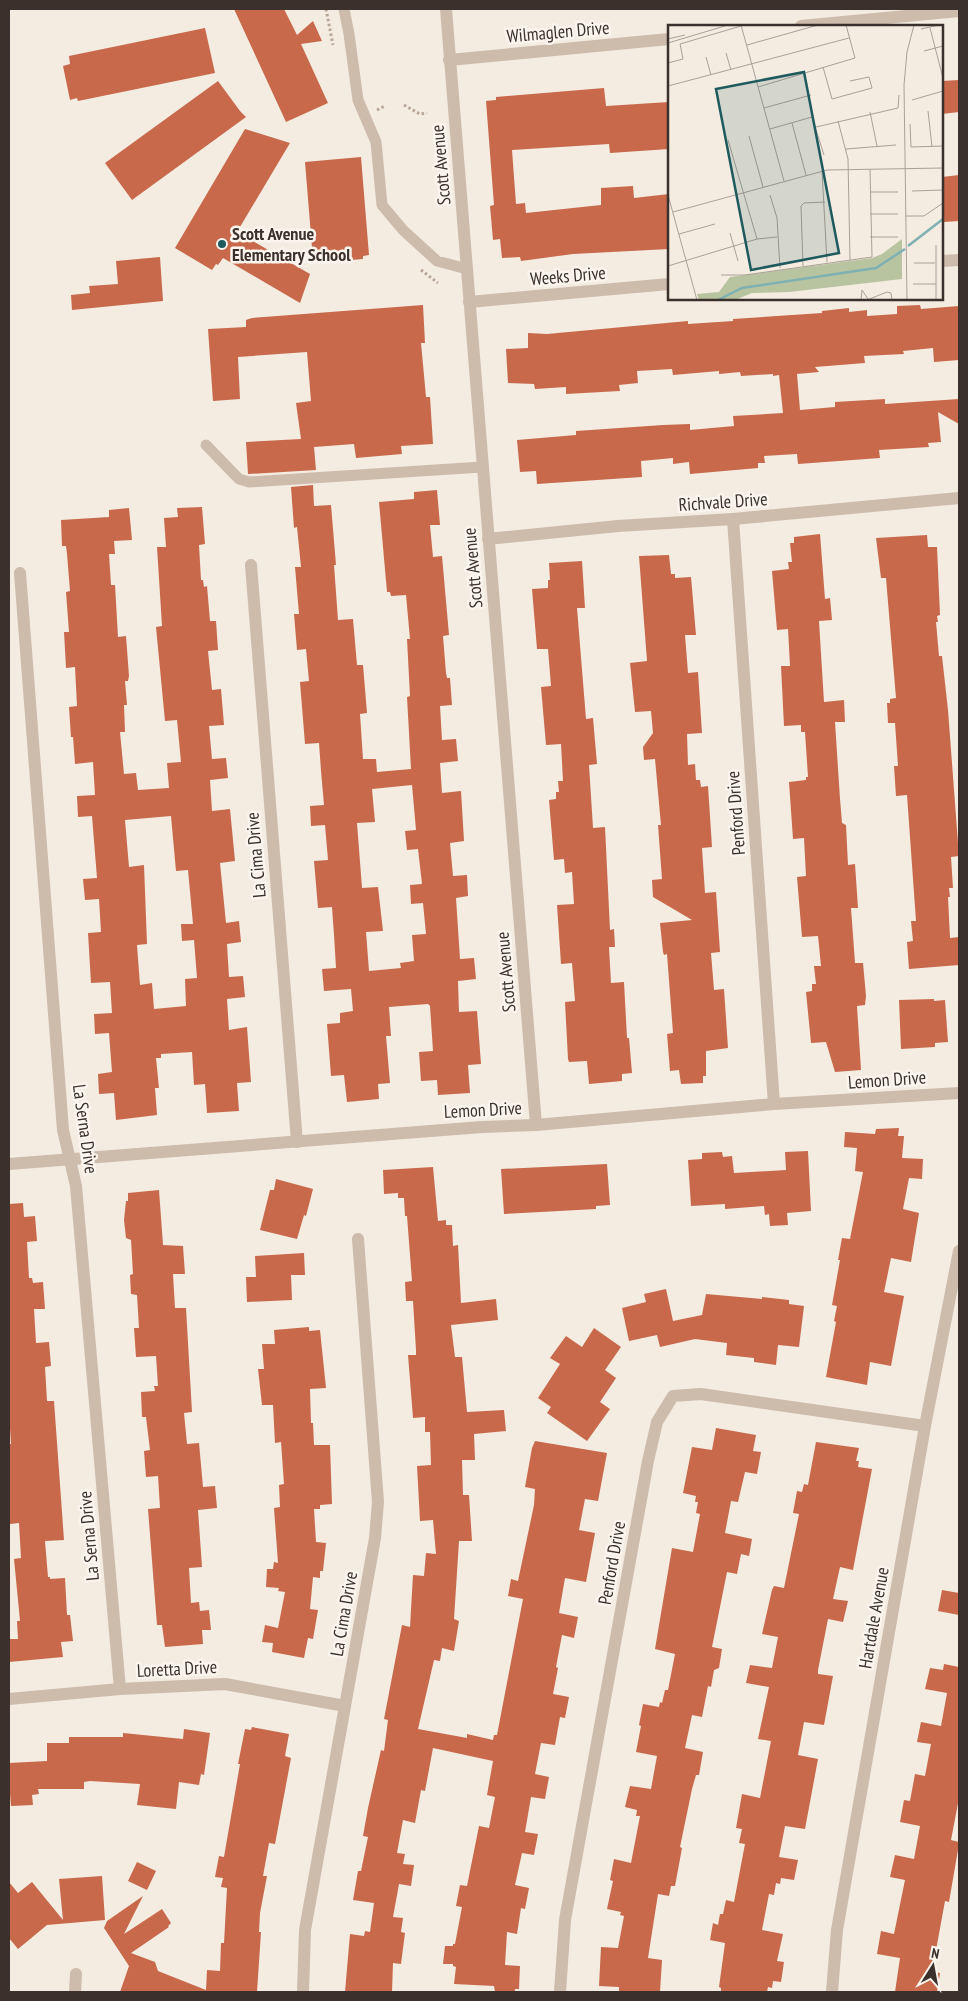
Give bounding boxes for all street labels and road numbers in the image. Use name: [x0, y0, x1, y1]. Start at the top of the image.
street label: Wilmaglen Drive: [506, 16, 610, 47]
street label: Scott Avenue: [426, 124, 455, 206]
street label: Weeks Drive: [529, 261, 607, 290]
street label: Richvale Drive: [678, 487, 768, 516]
street label: Scott Avenue: [458, 527, 487, 609]
street label: Penford Drive: [721, 770, 750, 856]
street label: La Cima Drive: [240, 811, 271, 899]
street label: Scott Avenue: [491, 931, 520, 1013]
street label: Lemon Drive: [847, 1065, 927, 1094]
street label: La Serna Drive: [68, 1083, 103, 1175]
street label: Lemon Drive: [443, 1096, 523, 1123]
street label: La Serna Drive: [73, 1490, 104, 1582]
street label: Penford Drive: [593, 1519, 630, 1606]
street label: Hartdale Avenue: [853, 1565, 894, 1670]
street label: La Cima Drive: [325, 1570, 362, 1658]
street label: Loretta Drive: [136, 1655, 218, 1682]

